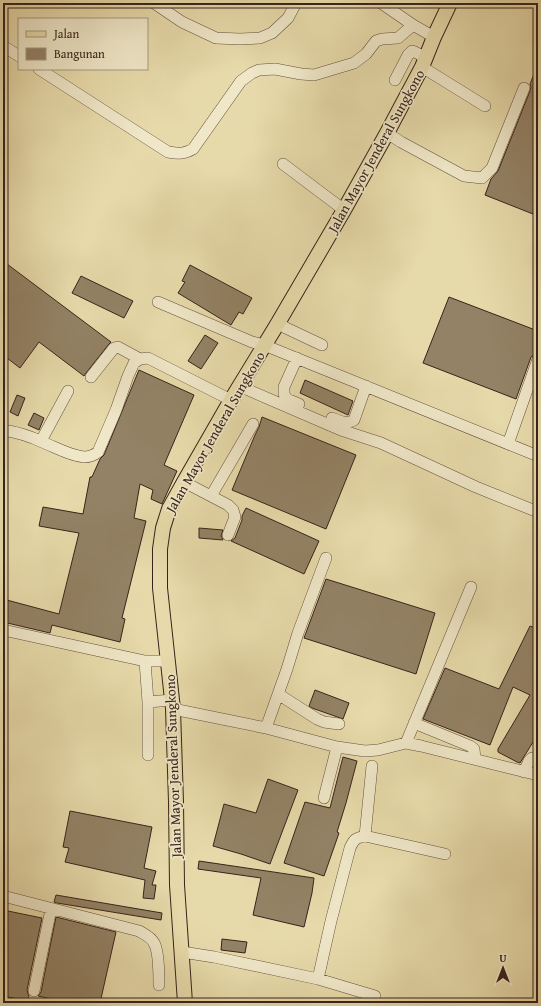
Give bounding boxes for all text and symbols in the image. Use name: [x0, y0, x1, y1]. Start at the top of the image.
legend: [18, 18, 148, 70]
text: Jalan: [52, 25, 79, 42]
text: Bangunan: [54, 45, 105, 62]
street label: Jalan Mayor Jenderal Sungkono: [322, 66, 429, 238]
street label: Jalan Mayor Jenderal Sungkono: [159, 347, 270, 518]
street label: Jalan Mayor Jenderal Sungkono: [160, 674, 186, 860]
north arrow: [483, 948, 523, 988]
text: U: [499, 950, 507, 966]

